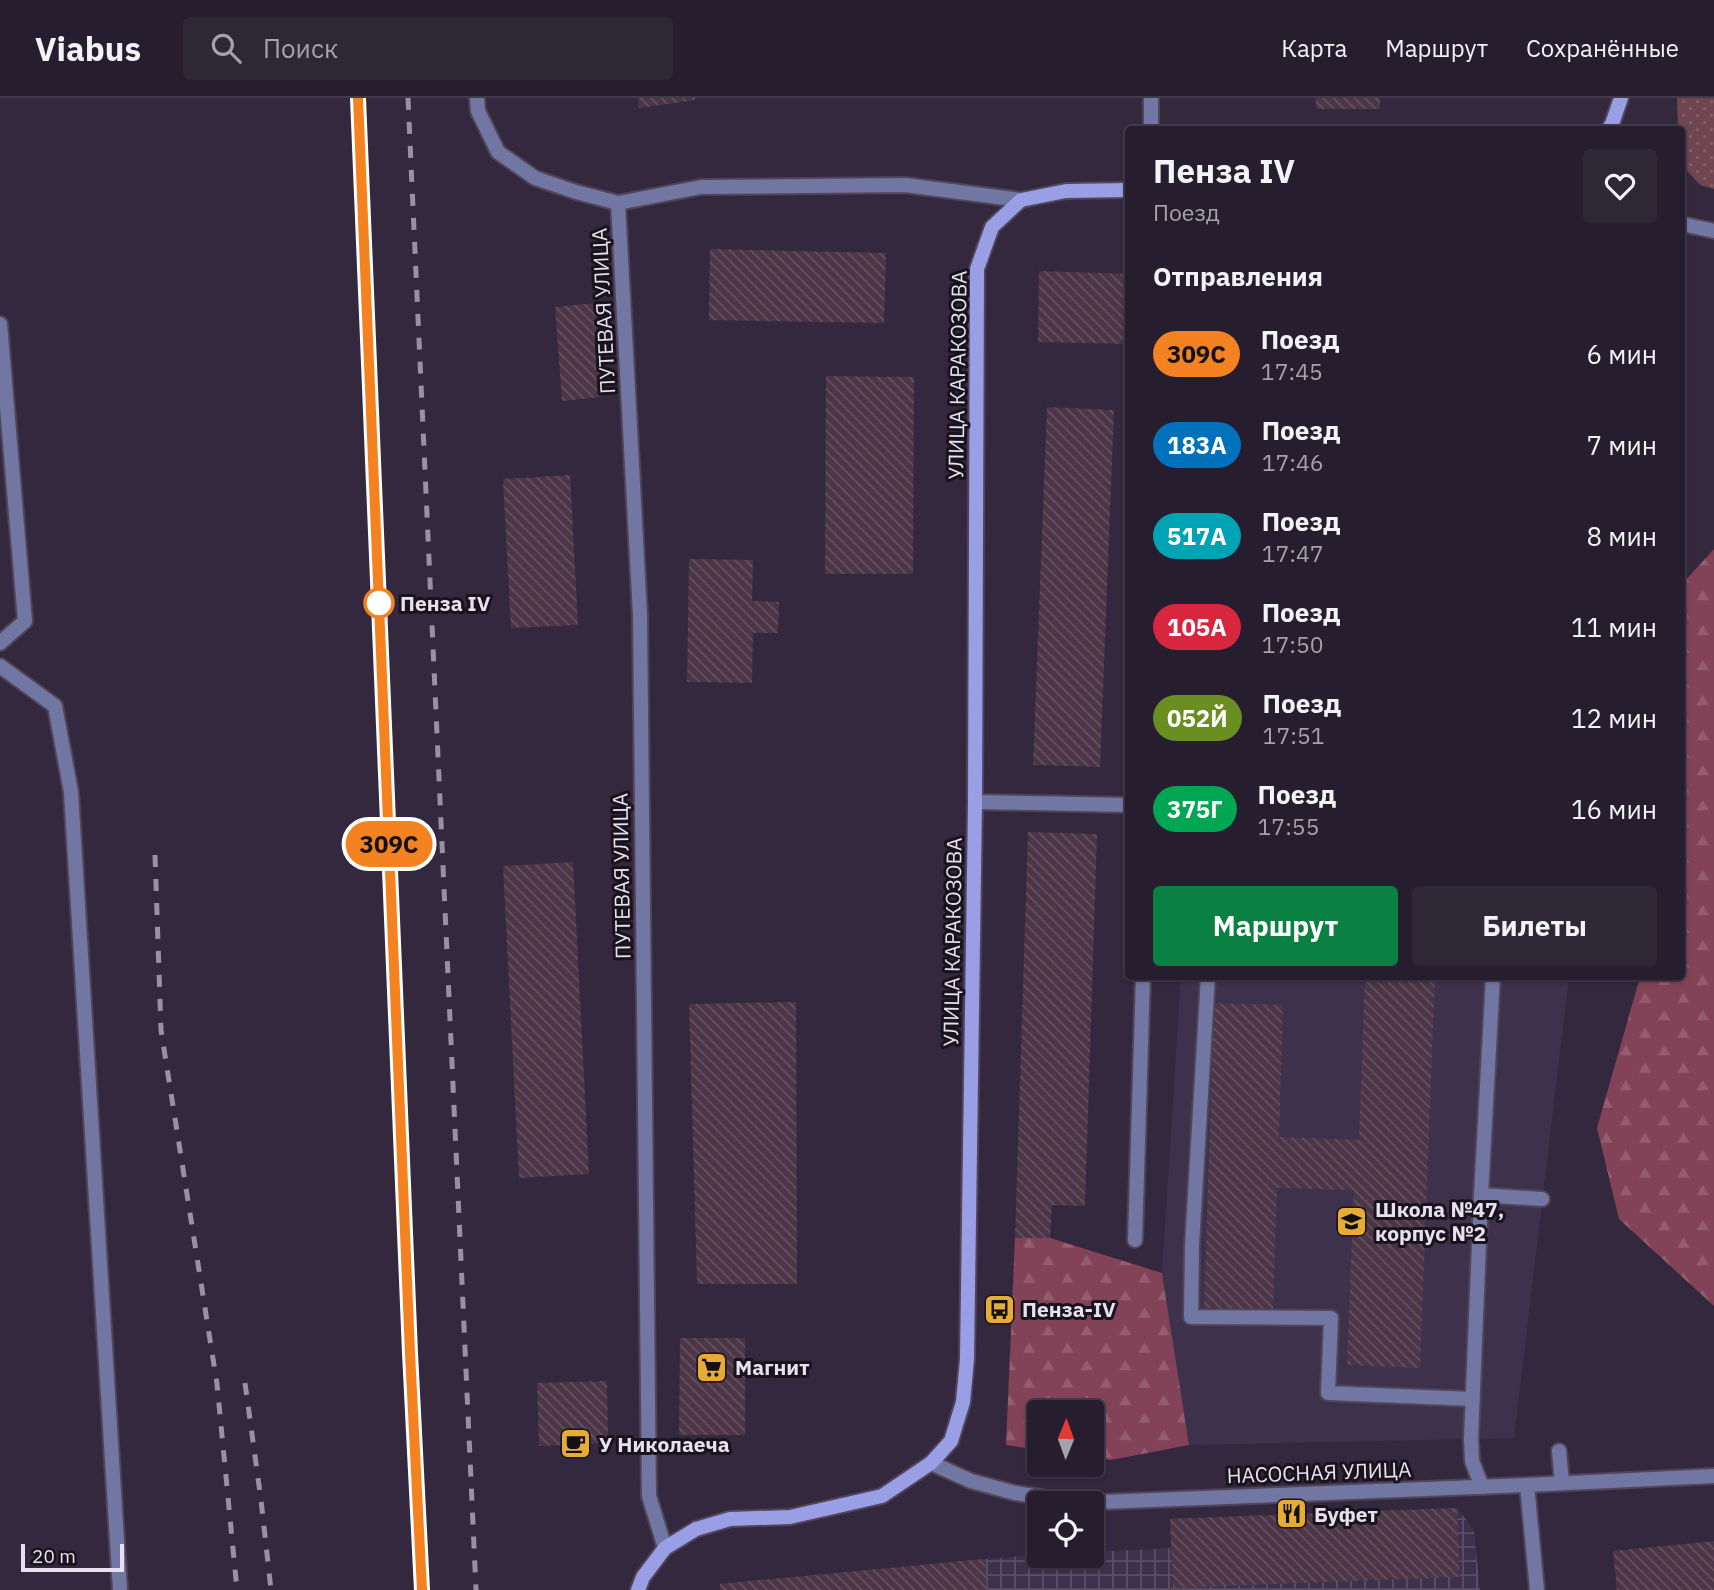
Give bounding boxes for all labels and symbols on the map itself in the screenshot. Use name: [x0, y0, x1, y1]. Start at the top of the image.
street label: ПУТЕВАЯ УЛИЦА: [585, 227, 621, 395]
street label: УЛИЦА КАРАКОЗОВА: [941, 270, 973, 480]
marker: Пенза IV: [364, 588, 394, 618]
place label: Пенза IV: [400, 589, 491, 617]
street label: ПУТЕВАЯ УЛИЦА: [606, 793, 636, 959]
line badge: 309С: [340, 821, 438, 867]
street label: УЛИЦА КАРАКОЗОВА: [936, 837, 968, 1047]
place label: Школа №47, корпус №2: [1375, 1195, 1504, 1247]
school or university icon: Школа №47, корпус №2: [1335, 1204, 1369, 1238]
bus stop icon: Пенза-IV: [982, 1292, 1016, 1326]
place label: Пенза-IV: [1022, 1295, 1116, 1323]
supermarket icon: Магнит: [695, 1350, 729, 1384]
place label: Магнит: [735, 1353, 810, 1381]
north arrow: [1027, 1400, 1104, 1477]
cafe icon: У Николаеча: [559, 1427, 593, 1461]
place label: У Николаеча: [599, 1430, 730, 1458]
street label: НАСОСНАЯ УЛИЦА: [1226, 1455, 1412, 1489]
restaurant icon: Буфет: [1274, 1497, 1308, 1531]
place label: Буфет: [1314, 1500, 1378, 1528]
scale bar: [21, 1541, 124, 1573]

